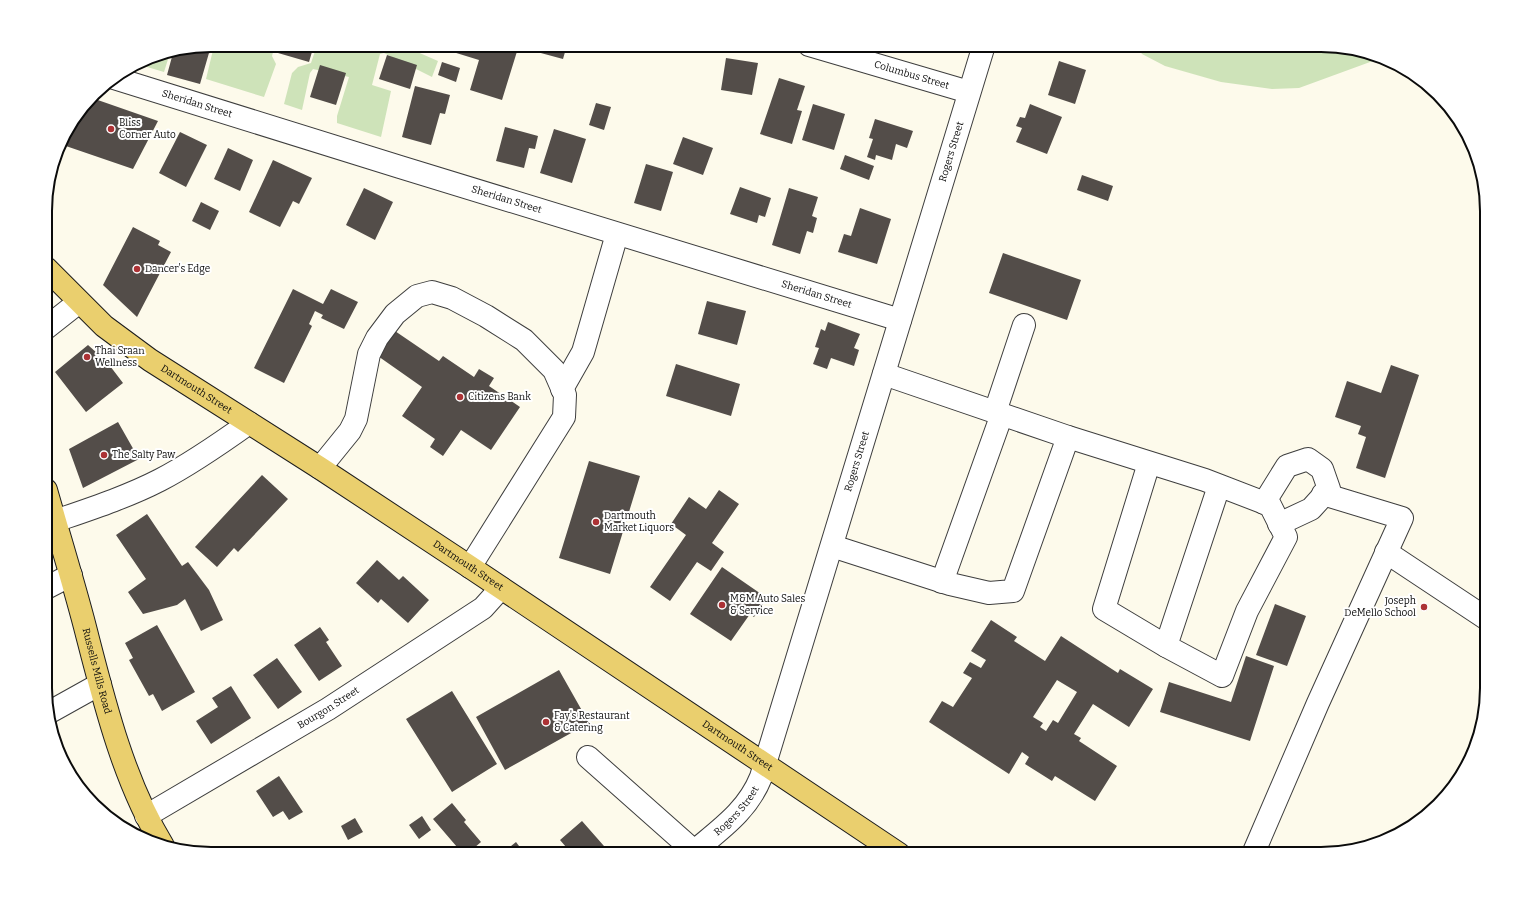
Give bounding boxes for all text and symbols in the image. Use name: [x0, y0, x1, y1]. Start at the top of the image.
street label: Columbus Street: [873, 58, 951, 92]
street label: Sheridan Street: [160, 87, 234, 121]
place label: Bliss Corner Auto: [119, 117, 176, 141]
street label: Rogers Street: [937, 120, 966, 183]
marker: Bliss Corner Auto: [106, 124, 116, 134]
street label: Sheridan Street: [470, 183, 544, 216]
place label: Dancer's Edge: [145, 263, 210, 275]
marker: Dancer's Edge: [132, 264, 142, 274]
street label: Sheridan Street: [780, 278, 853, 311]
place label: Thai Sraan Wellness: [95, 345, 145, 369]
marker: Thai Sraan Wellness: [82, 352, 92, 362]
street label: Dartmouth Street: [158, 362, 234, 417]
place label: Citizens Bank: [468, 391, 531, 403]
marker: Citizens Bank: [455, 392, 465, 402]
street label: Rogers Street: [842, 430, 872, 493]
place label: The Salty Paw: [112, 449, 176, 461]
marker: The Salty Paw: [99, 450, 109, 460]
place label: Dartmouth Market Liquors: [604, 510, 674, 534]
marker: Dartmouth Market Liquors: [591, 517, 601, 527]
street label: Dartmouth Street: [430, 538, 506, 594]
place label: M&M Auto Sales & Service: [730, 593, 806, 617]
place label: Joseph DeMello School: [1344, 595, 1417, 619]
marker: M&M Auto Sales & Service: [717, 600, 727, 610]
marker: Joseph DeMello School: [1419, 602, 1429, 612]
street label: Russells Mills Road: [80, 627, 114, 715]
street label: Bourgon Street: [295, 684, 362, 732]
place label: Fay's Restaurant & Catering: [554, 710, 630, 734]
marker: Fay's Restaurant & Catering: [541, 717, 551, 727]
street label: Dartmouth Street: [700, 718, 775, 774]
street label: Rogers Street: [712, 784, 762, 838]

